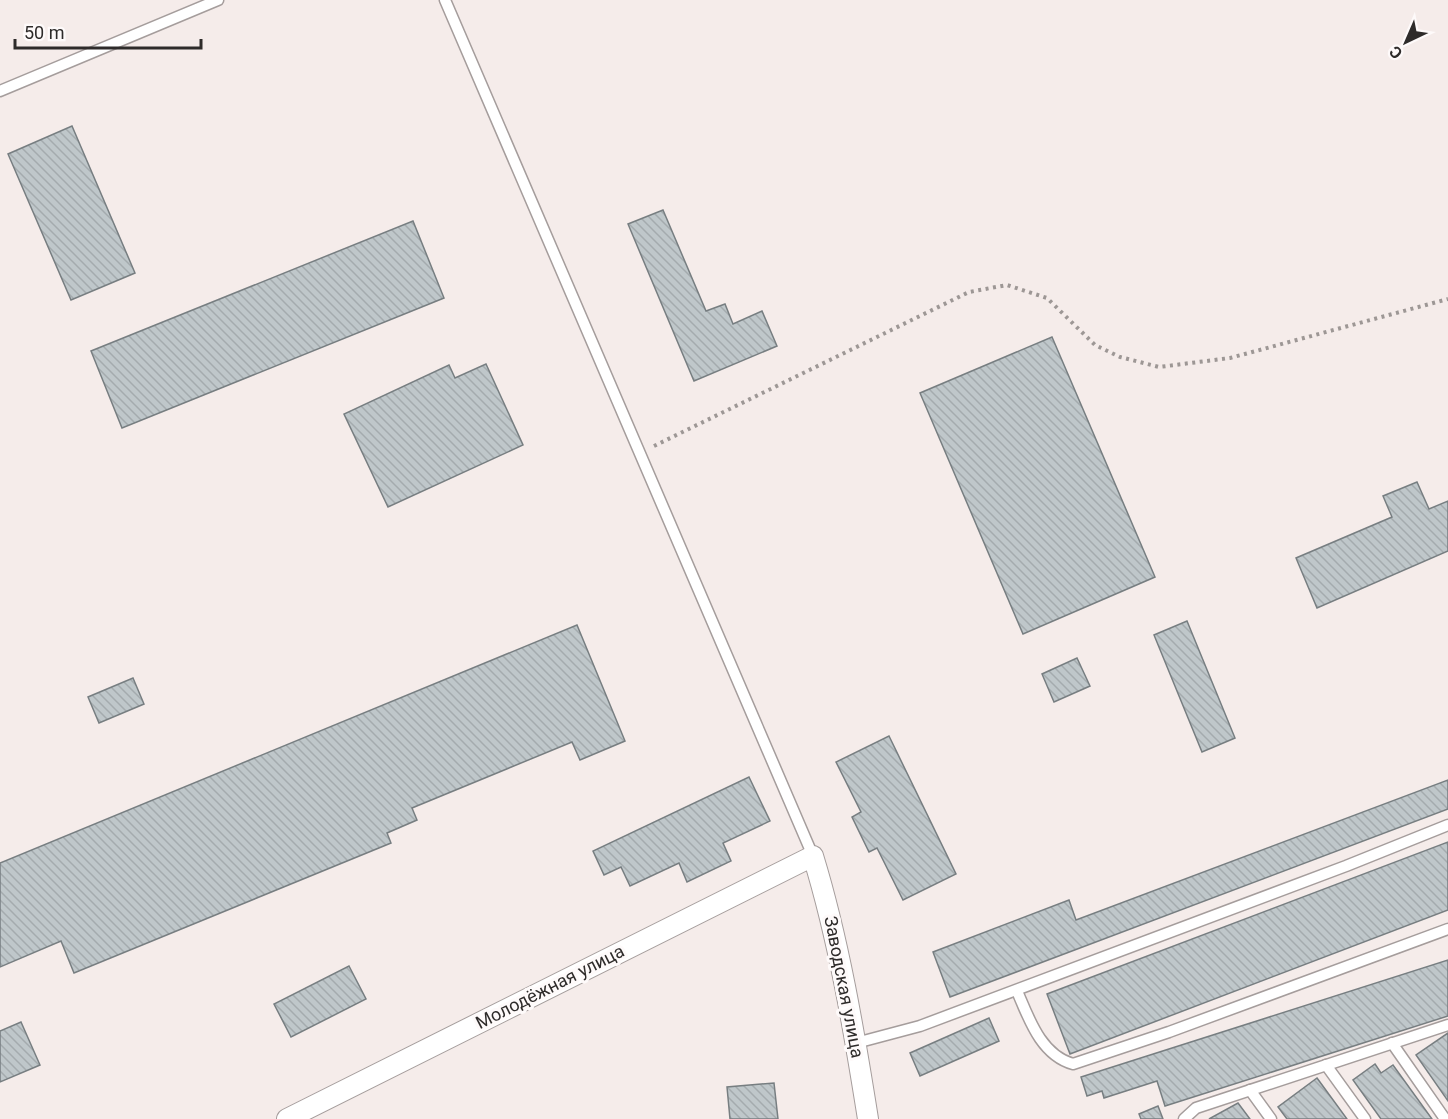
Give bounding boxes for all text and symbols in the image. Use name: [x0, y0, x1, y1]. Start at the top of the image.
scale bar: [15, 12, 201, 50]
north arrow: [1376, 12, 1436, 72]
text: 50 m: [24, 22, 64, 43]
text: С: [1386, 42, 1406, 63]
street label: Заводская улица: [820, 914, 869, 1060]
street label: Молодёжная улица: [472, 940, 628, 1033]

